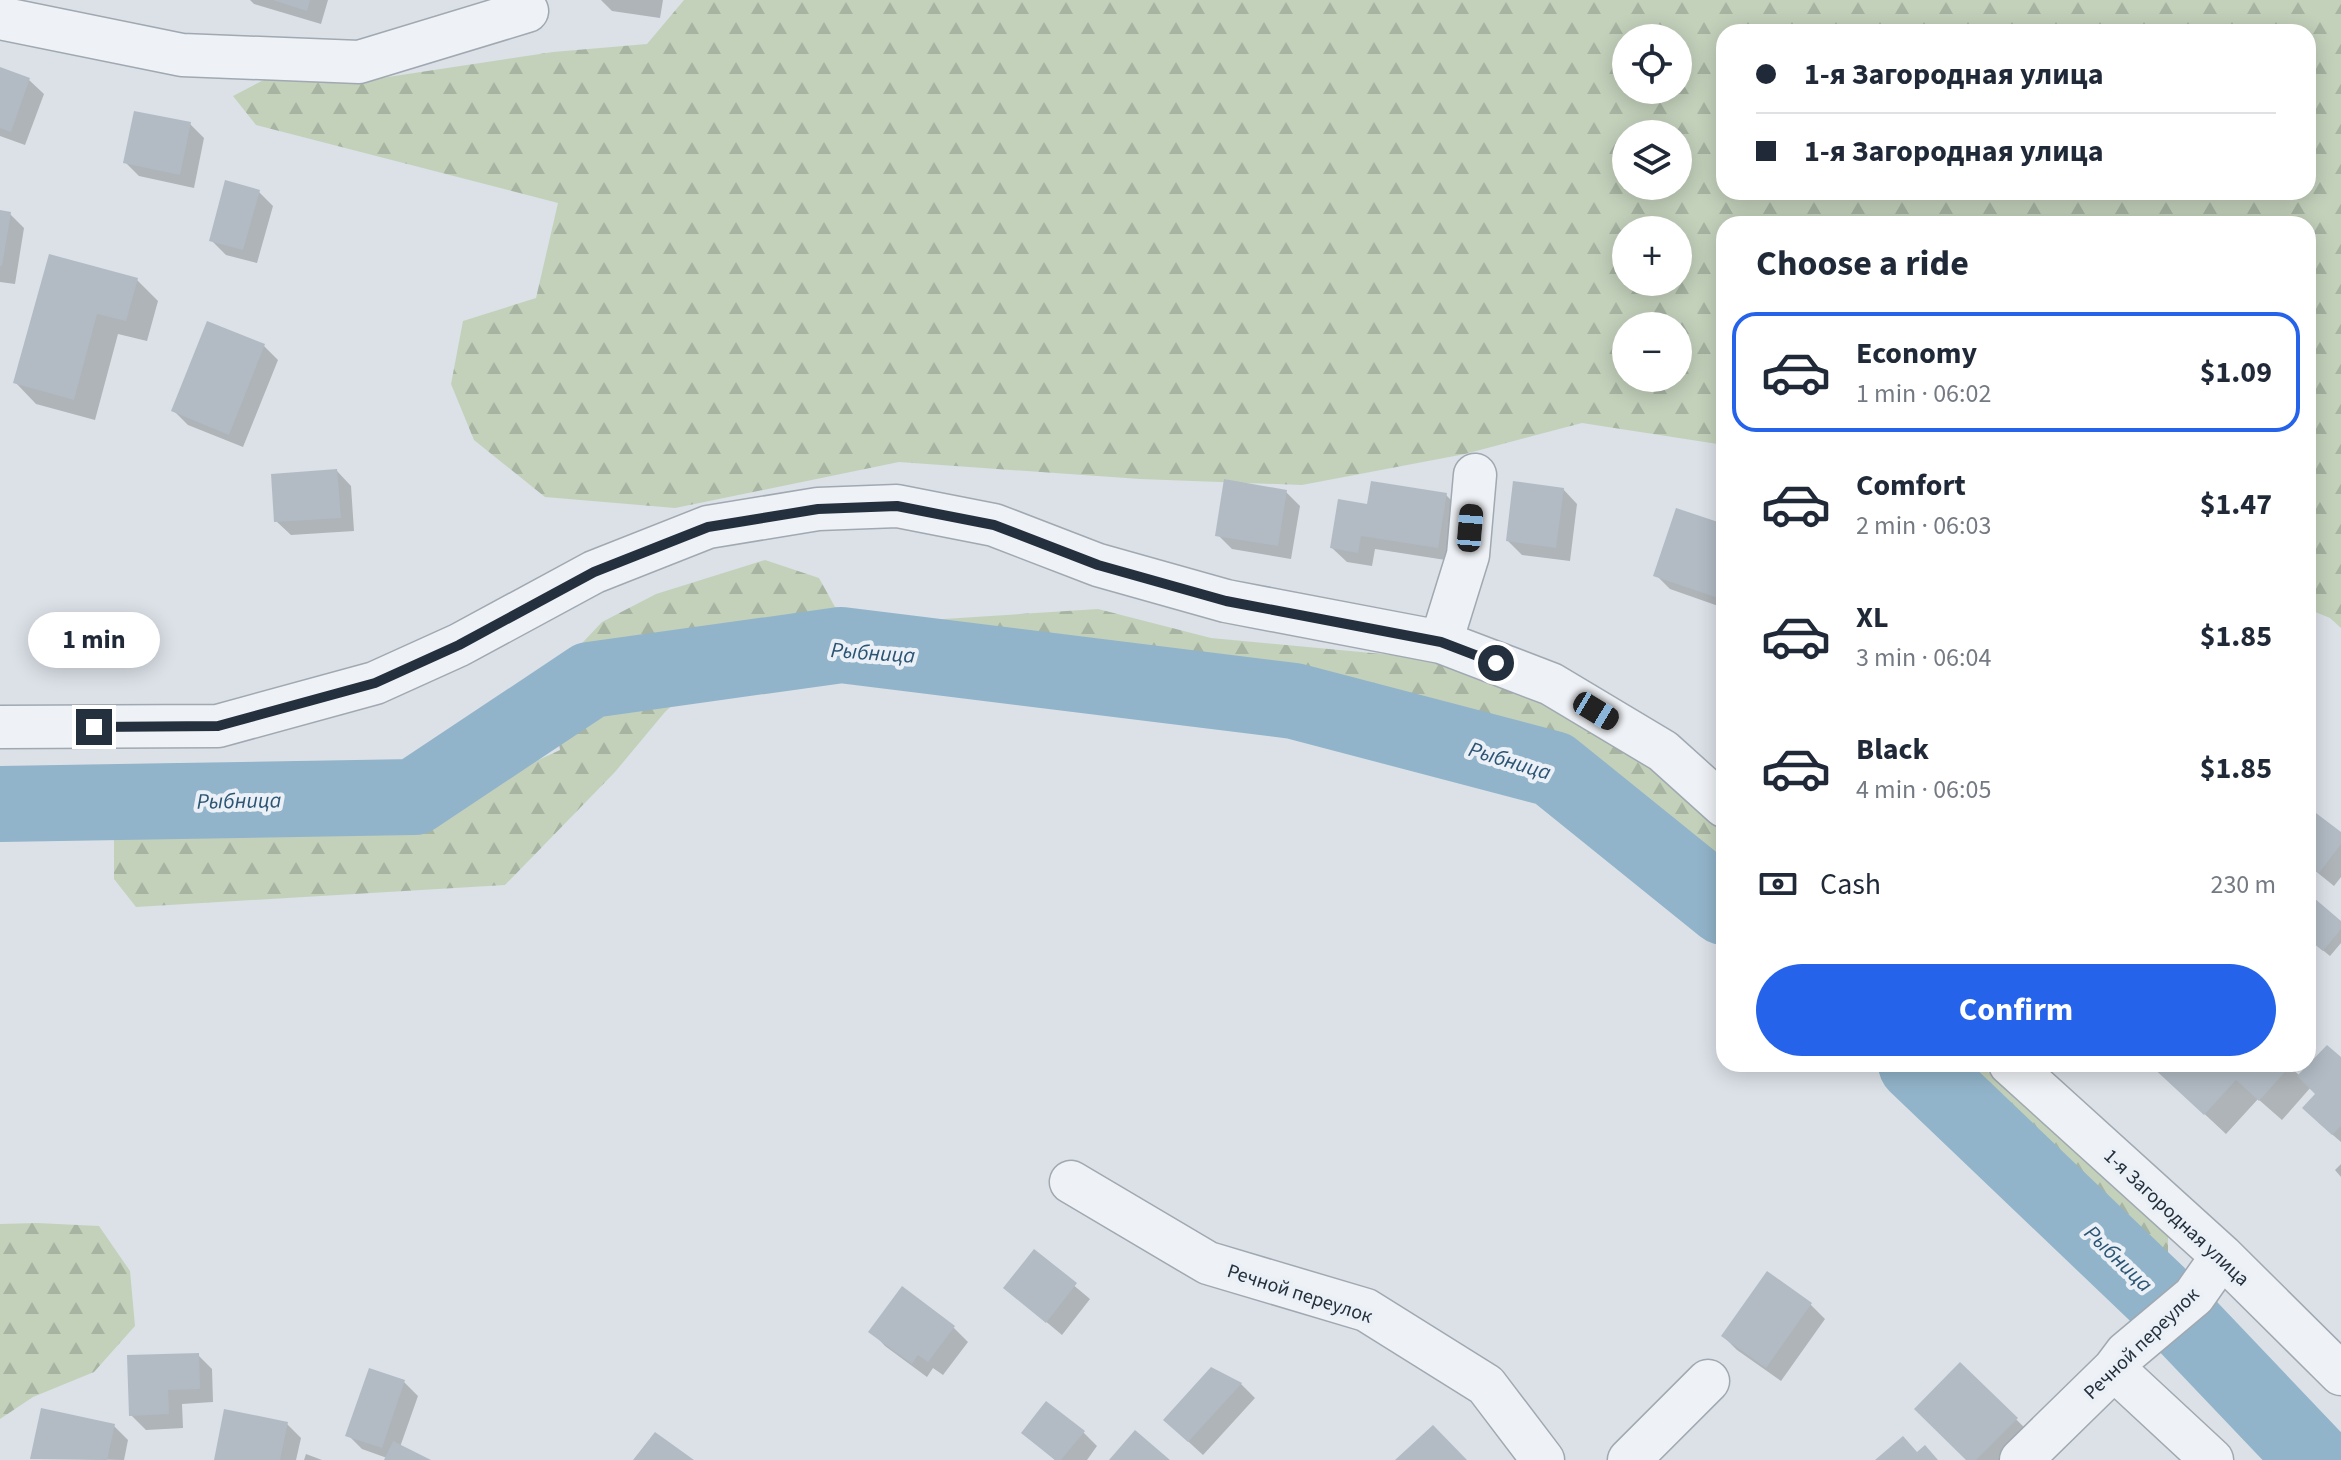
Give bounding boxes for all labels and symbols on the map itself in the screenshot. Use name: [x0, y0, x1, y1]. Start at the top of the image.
car: [1456, 503, 1484, 553]
callout: 1 min: [28, 611, 160, 667]
water label: Рыбница: [830, 634, 916, 672]
route start: [1478, 645, 1514, 681]
car: [1569, 688, 1623, 734]
route end: [76, 709, 112, 745]
water label: Рыбница: [1465, 733, 1555, 789]
water label: Рыбница: [196, 784, 282, 818]
street label: 1-я Загородная улица: [2097, 1143, 2255, 1293]
water label: Рыбница: [2077, 1218, 2160, 1300]
street label: Речной переулок: [1224, 1257, 1376, 1331]
street label: Речной переулок: [2078, 1281, 2206, 1406]

